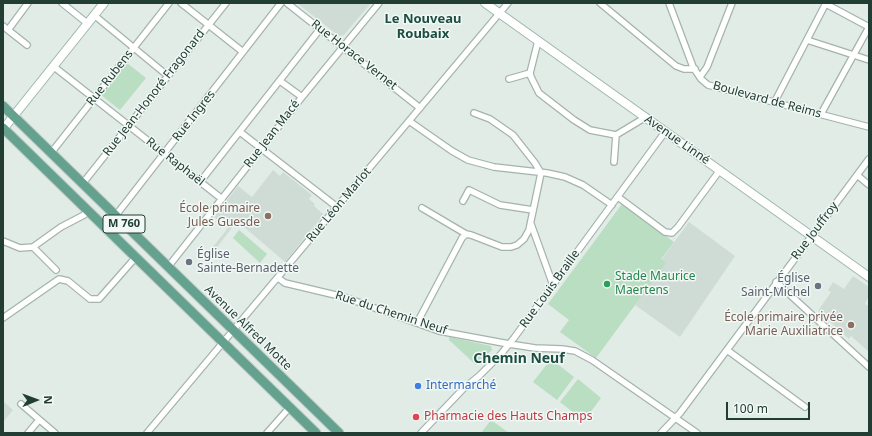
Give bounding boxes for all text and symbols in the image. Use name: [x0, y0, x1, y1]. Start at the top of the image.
district label: Le Nouveau Roubaix: [385, 11, 461, 42]
street label: Rue Horace Vernet: [308, 17, 400, 93]
street label: Rue Jean-Honoré Fragonard: [100, 27, 208, 159]
street label: Rue Rubens: [84, 47, 136, 109]
street label: Boulevard de Reims: [711, 79, 823, 121]
street label: Rue Ingres: [170, 88, 218, 144]
street label: Rue Jean Macé: [241, 97, 303, 171]
street label: Avenue Linné: [642, 112, 712, 168]
street label: Rue Raphaël: [143, 135, 207, 189]
street label: Rue Léon Marlot: [304, 165, 374, 245]
street label: Rue Jouffroy: [789, 199, 841, 263]
place label: École primaire Jules Guesde: [179, 202, 260, 230]
marker: École primaire Jules Guesde: [263, 211, 273, 221]
road number: M 760: [103, 215, 145, 233]
street label: Rue Louis Braille: [517, 247, 583, 331]
place label: Église Sainte-Bernadette: [197, 248, 299, 276]
marker: Église Sainte-Bernadette: [184, 257, 194, 267]
place label: Stade Maurice Maertens: [615, 270, 696, 298]
place label: Église Saint-Michel: [741, 272, 810, 300]
marker: Stade Maurice Maertens: [602, 279, 612, 289]
marker: Église Saint-Michel: [813, 281, 823, 291]
street label: Avenue Alfred Motte: [201, 283, 295, 373]
street label: Rue du Chemin Neuf: [333, 288, 449, 338]
place label: École primaire privée Marie Auxiliatrice: [724, 311, 843, 339]
marker: École primaire privée Marie Auxiliatrice: [846, 320, 856, 330]
district label: Chemin Neuf: [473, 351, 565, 367]
place label: Intermarché: [426, 379, 496, 393]
north arrow: [16, 380, 56, 420]
marker: Intermarché: [413, 381, 423, 391]
scale bar: [728, 394, 812, 420]
text: N: [41, 395, 56, 404]
text: 100 m: [733, 400, 768, 417]
place label: Pharmacie des Hauts Champs: [424, 410, 592, 424]
marker: Pharmacie des Hauts Champs: [411, 412, 421, 422]

